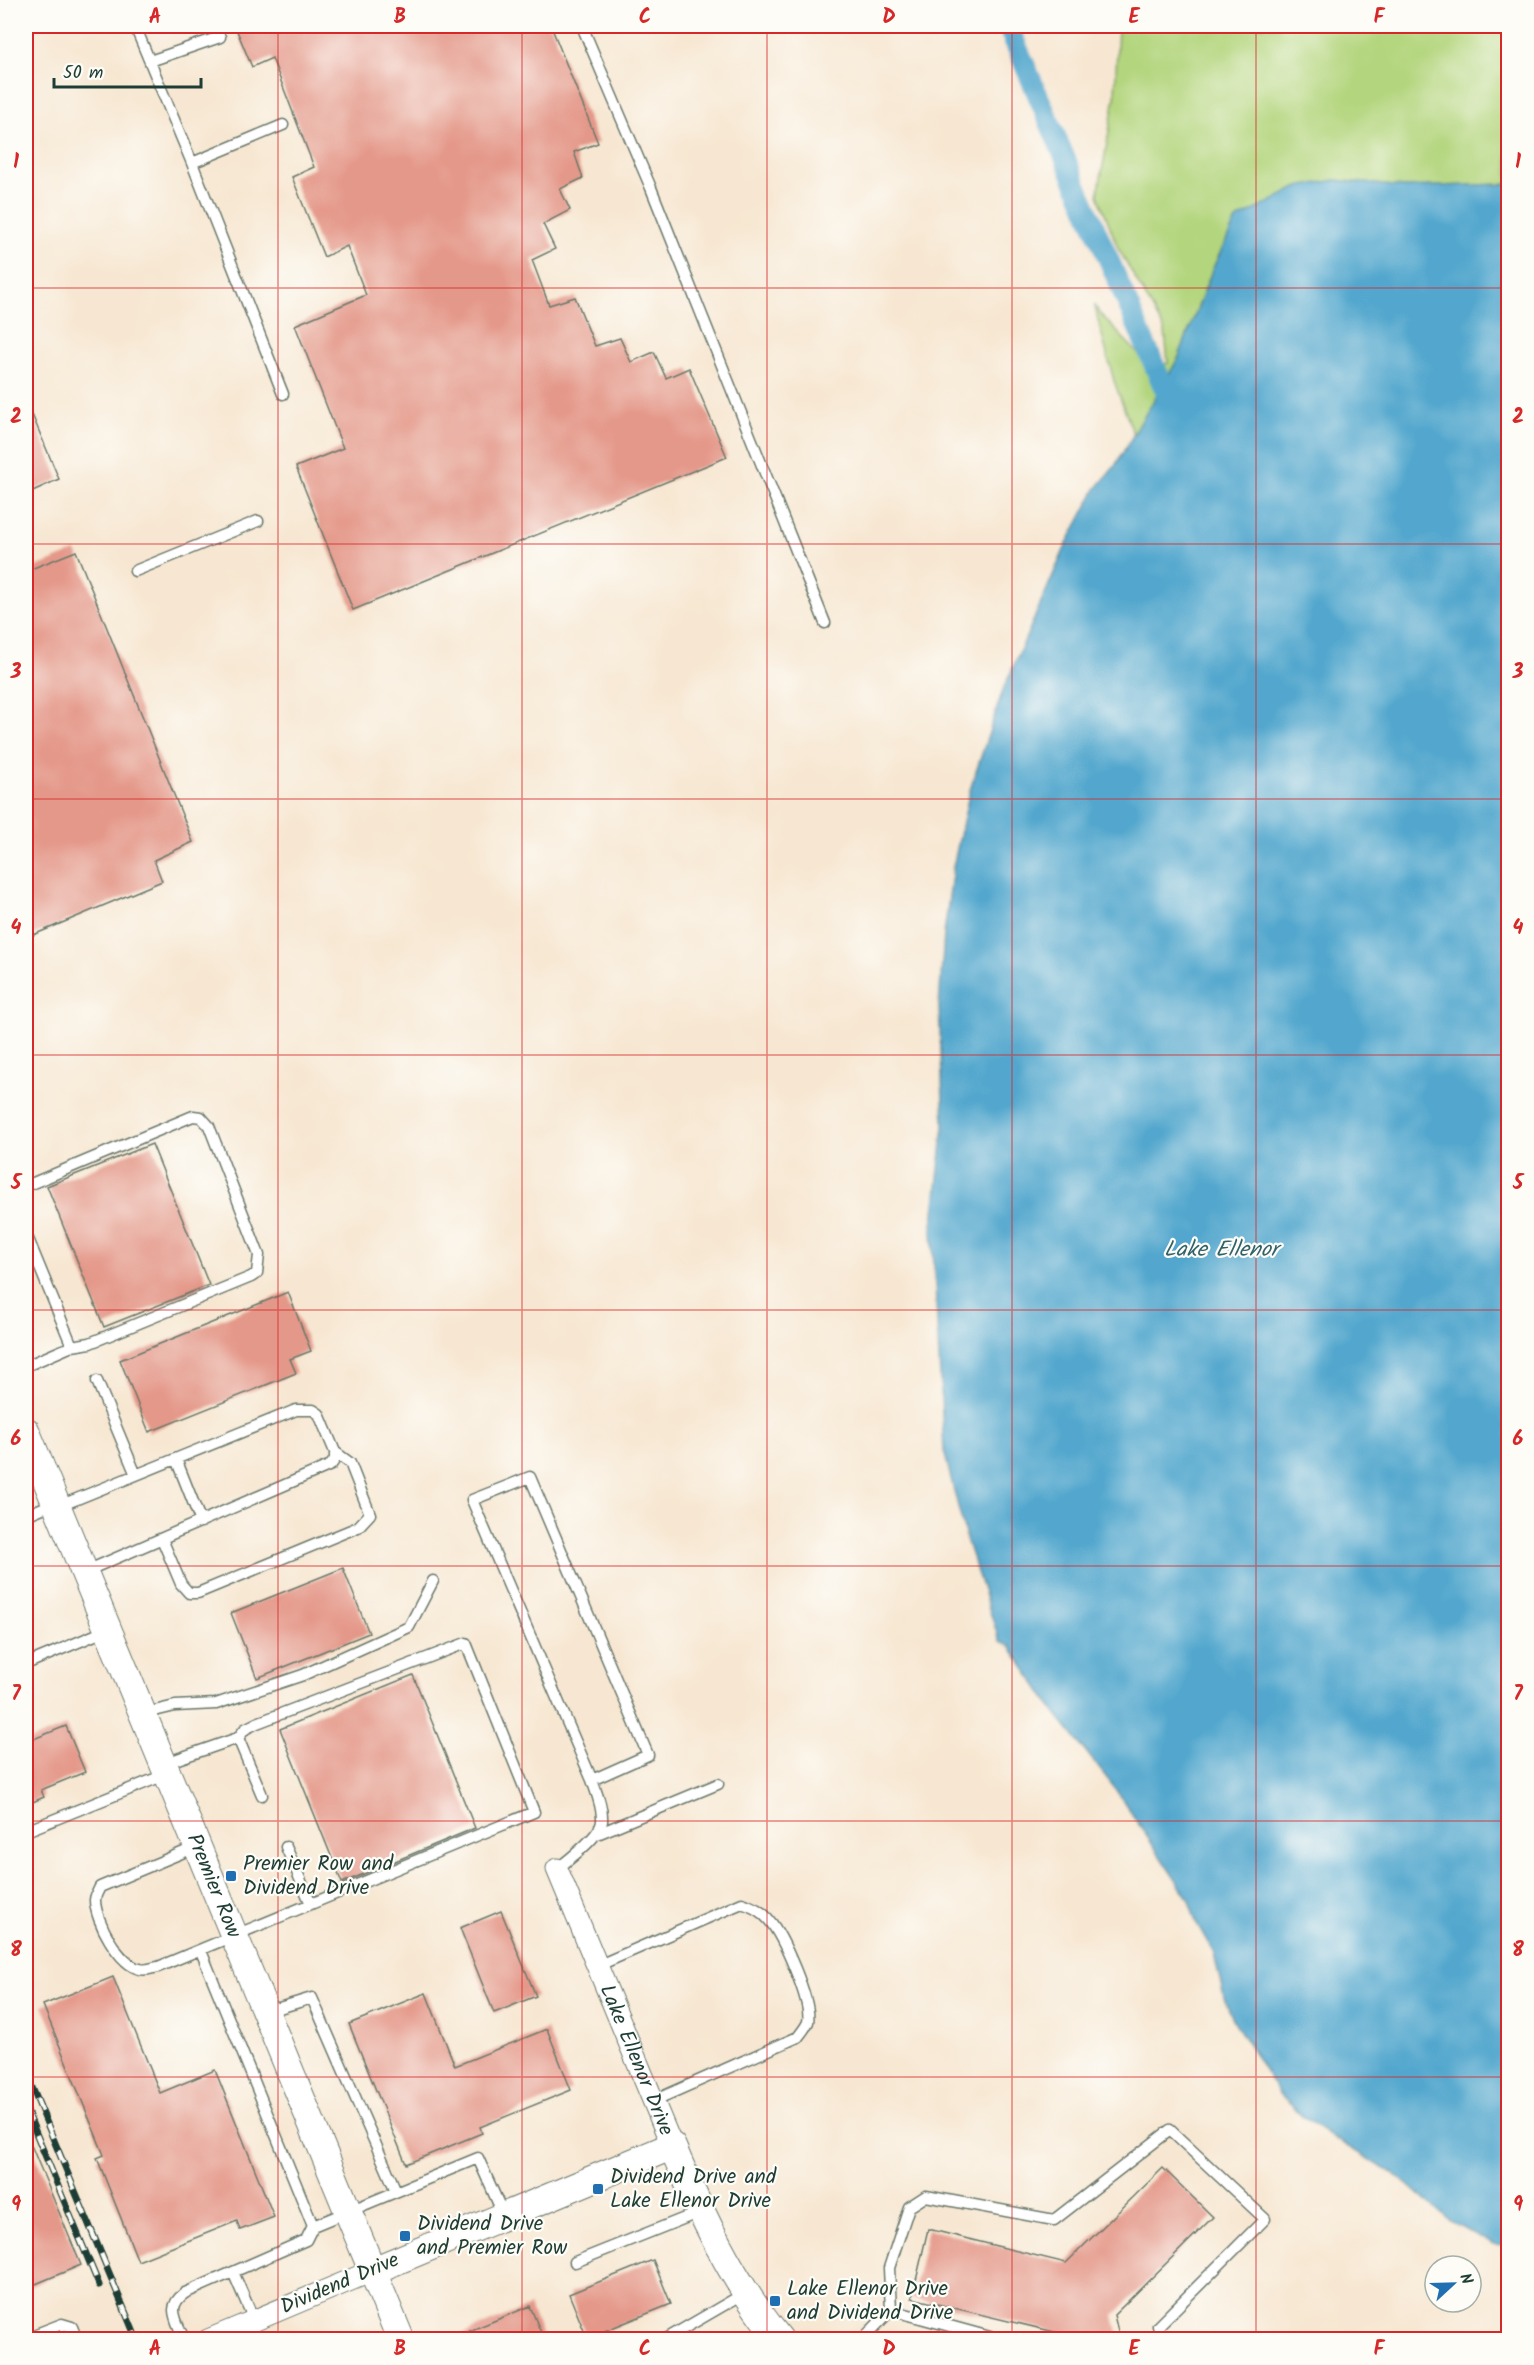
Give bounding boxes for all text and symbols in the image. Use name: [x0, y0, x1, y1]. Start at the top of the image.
text: A: [149, 2, 161, 34]
text: B: [394, 2, 406, 34]
text: C: [639, 2, 651, 34]
text: D: [882, 2, 896, 34]
text: E: [1128, 2, 1140, 34]
text: F: [1374, 2, 1386, 34]
scale bar: [54, 51, 201, 89]
text: 50 m: [63, 59, 103, 88]
text: 1: [13, 147, 19, 179]
text: 1: [1515, 147, 1521, 179]
text: 2: [10, 402, 22, 434]
text: 2: [1512, 402, 1524, 434]
text: 3: [10, 657, 22, 689]
text: 3: [1512, 657, 1524, 689]
text: 4: [11, 913, 22, 945]
text: 4: [1513, 913, 1524, 945]
text: 5: [10, 1168, 23, 1200]
text: 5: [1512, 1168, 1525, 1200]
water label: Lake Ellenor: [1164, 1233, 1283, 1268]
text: 6: [11, 1424, 22, 1456]
text: 6: [1513, 1424, 1524, 1456]
text: 7: [11, 1679, 21, 1711]
text: 7: [1513, 1679, 1523, 1711]
street label: Premier Row: [177, 1829, 250, 1944]
place label: Premier Row and Dividend Drive: [243, 1848, 394, 1905]
marker: Premier Row and Dividend Drive: [224, 1869, 238, 1883]
text: 8: [10, 1935, 22, 1967]
text: 8: [1512, 1935, 1524, 1967]
street label: Lake Ellenor Drive: [590, 1979, 683, 2141]
place label: Dividend Drive and Lake Ellenor Drive: [610, 2161, 777, 2218]
marker: Dividend Drive and Lake Ellenor Drive: [591, 2182, 605, 2196]
text: 9: [11, 2190, 21, 2222]
text: 9: [1513, 2190, 1523, 2222]
place label: Dividend Drive and Premier Row: [417, 2208, 568, 2265]
marker: Dividend Drive and Premier Row: [398, 2229, 412, 2243]
street label: Dividend Drive: [275, 2244, 405, 2324]
north arrow: [1423, 2254, 1483, 2314]
text: N: [1452, 2270, 1479, 2288]
place label: Lake Ellenor Drive and Dividend Drive: [787, 2273, 954, 2330]
marker: Lake Ellenor Drive and Dividend Drive: [768, 2294, 782, 2308]
text: A: [149, 2334, 161, 2365]
text: B: [394, 2334, 406, 2365]
text: C: [639, 2334, 651, 2365]
text: D: [882, 2334, 896, 2365]
text: E: [1128, 2334, 1140, 2365]
text: F: [1374, 2334, 1386, 2365]

